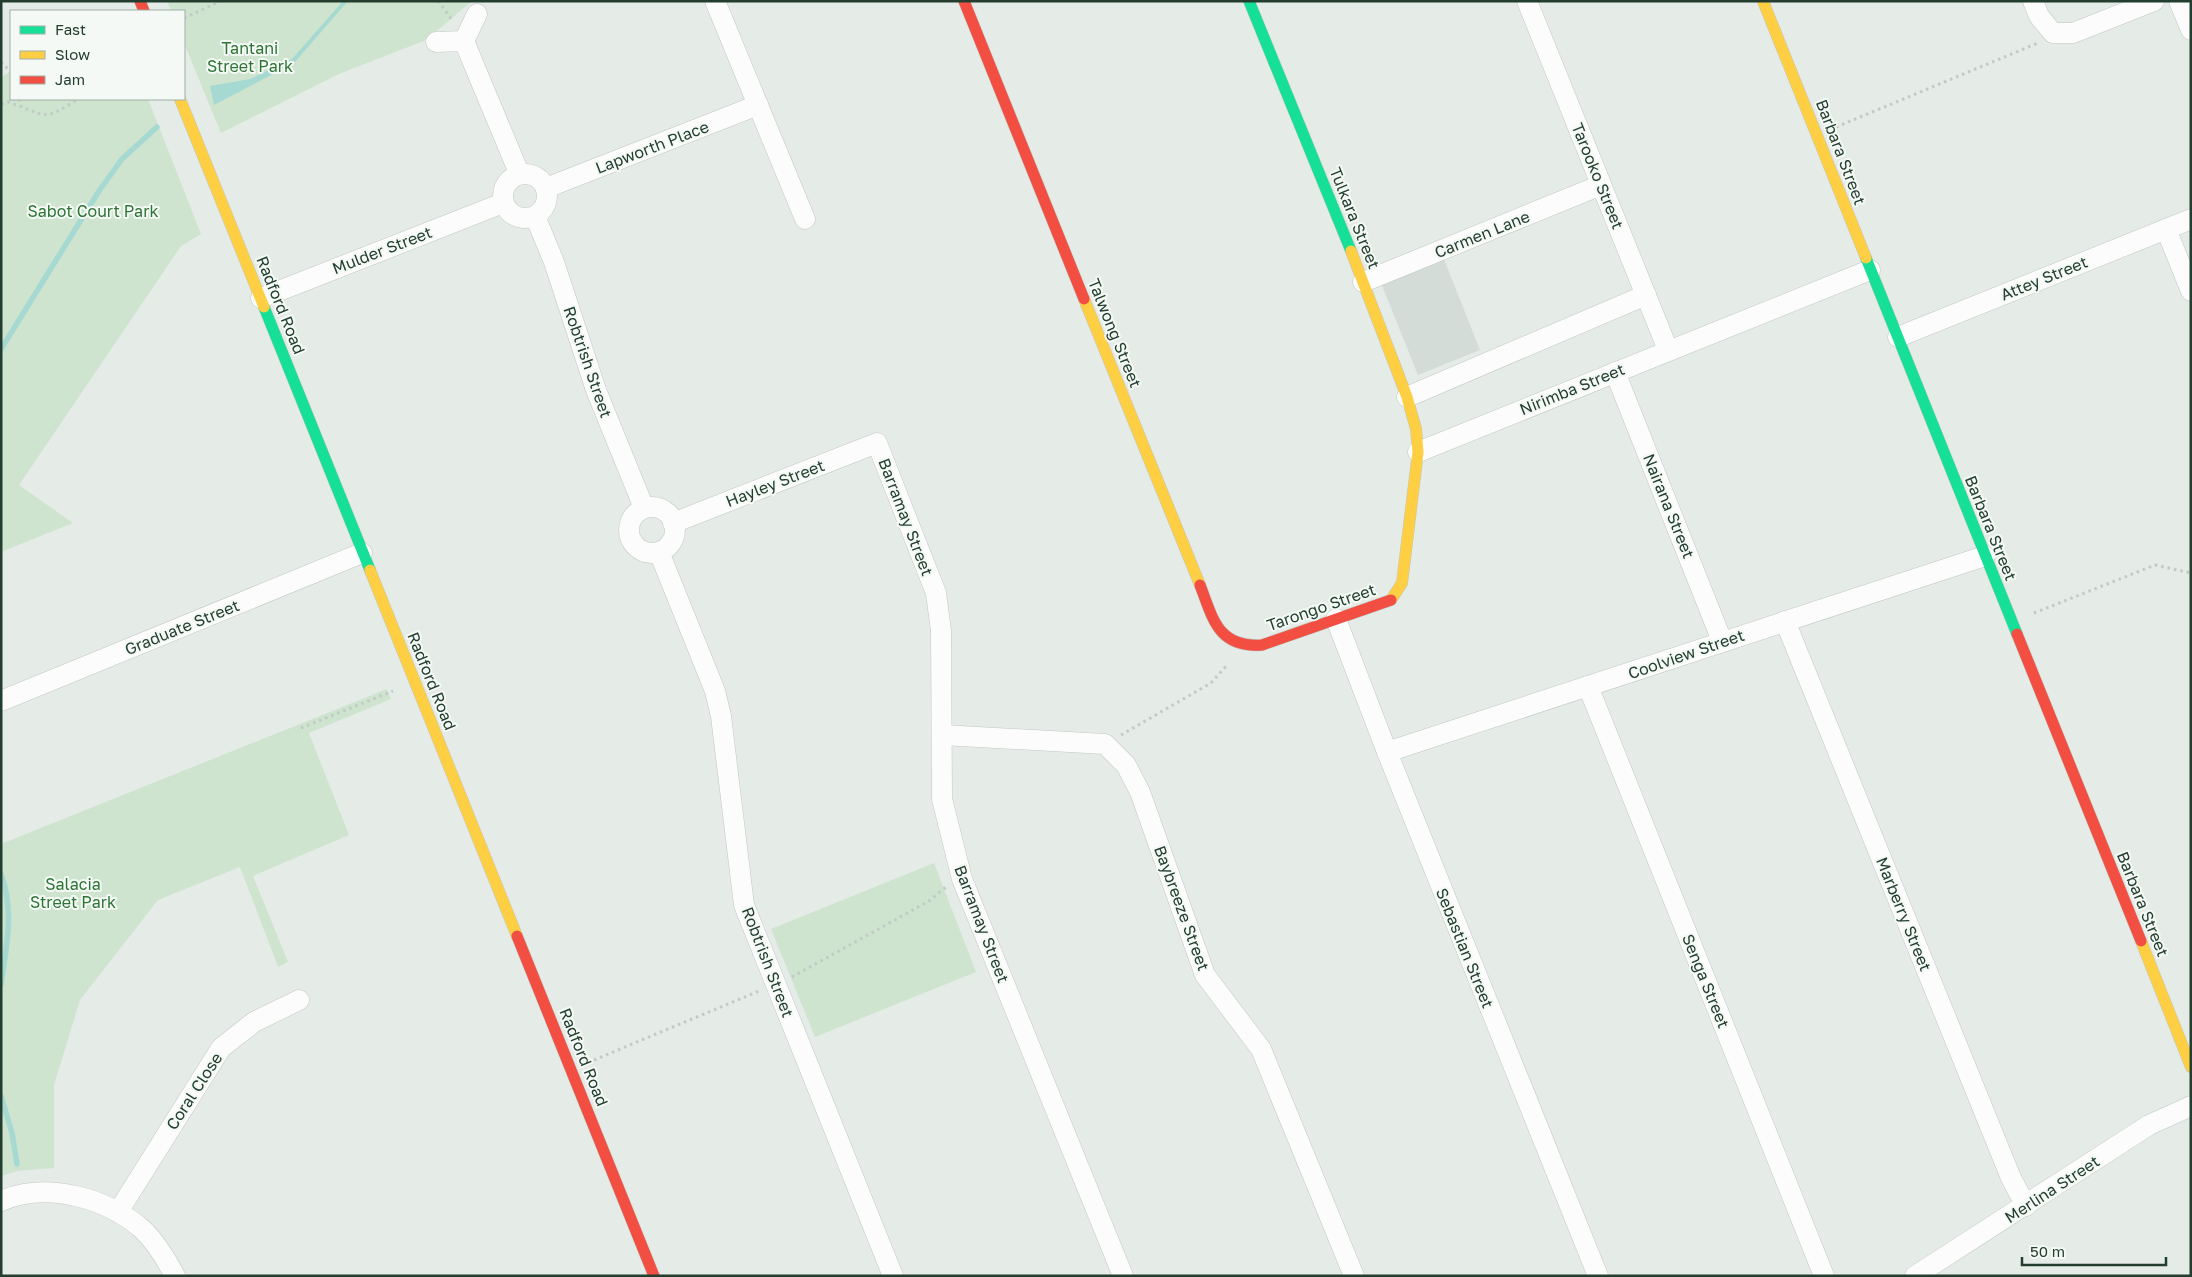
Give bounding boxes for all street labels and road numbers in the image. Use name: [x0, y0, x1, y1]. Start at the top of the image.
street label: Barbara Street: [1812, 96, 1870, 208]
street label: Lapworth Place: [592, 116, 712, 178]
street label: Tarooko Street: [1568, 120, 1628, 232]
street label: Tulkara Street: [1326, 164, 1384, 272]
street label: Carmen Lane: [1431, 206, 1533, 262]
street label: Mulder Street: [329, 222, 435, 278]
street label: Attey Street: [1998, 251, 2090, 305]
street label: Radford Road: [252, 253, 310, 357]
street label: Talwong Street: [1084, 276, 1146, 390]
street label: Robtrish Street: [560, 304, 616, 420]
street label: Nirimba Street: [1517, 359, 1627, 419]
street label: Nairana Street: [1639, 451, 1699, 561]
street label: Hayley Street: [723, 455, 827, 511]
street label: Barramay Street: [874, 455, 938, 579]
street label: Barbara Street: [1961, 473, 2021, 583]
street label: Tarongo Street: [1264, 579, 1378, 635]
street label: Graduate Street: [122, 595, 242, 659]
street label: Coolview Street: [1625, 625, 1747, 683]
street label: Radford Road: [403, 629, 461, 733]
street label: Baybreeze Street: [1150, 843, 1214, 973]
street label: Barbara Street: [2113, 849, 2173, 959]
street label: Marberry Street: [1872, 854, 1936, 974]
street label: Barramay Street: [950, 862, 1014, 986]
street label: Sebastian Street: [1432, 885, 1498, 1011]
street label: Robtrish Street: [738, 904, 798, 1020]
street label: Senga Street: [1678, 931, 1734, 1031]
street label: Radford Road: [555, 1005, 613, 1109]
street label: Coral Close: [162, 1049, 226, 1133]
street label: Merlina Street: [2001, 1151, 2103, 1227]

